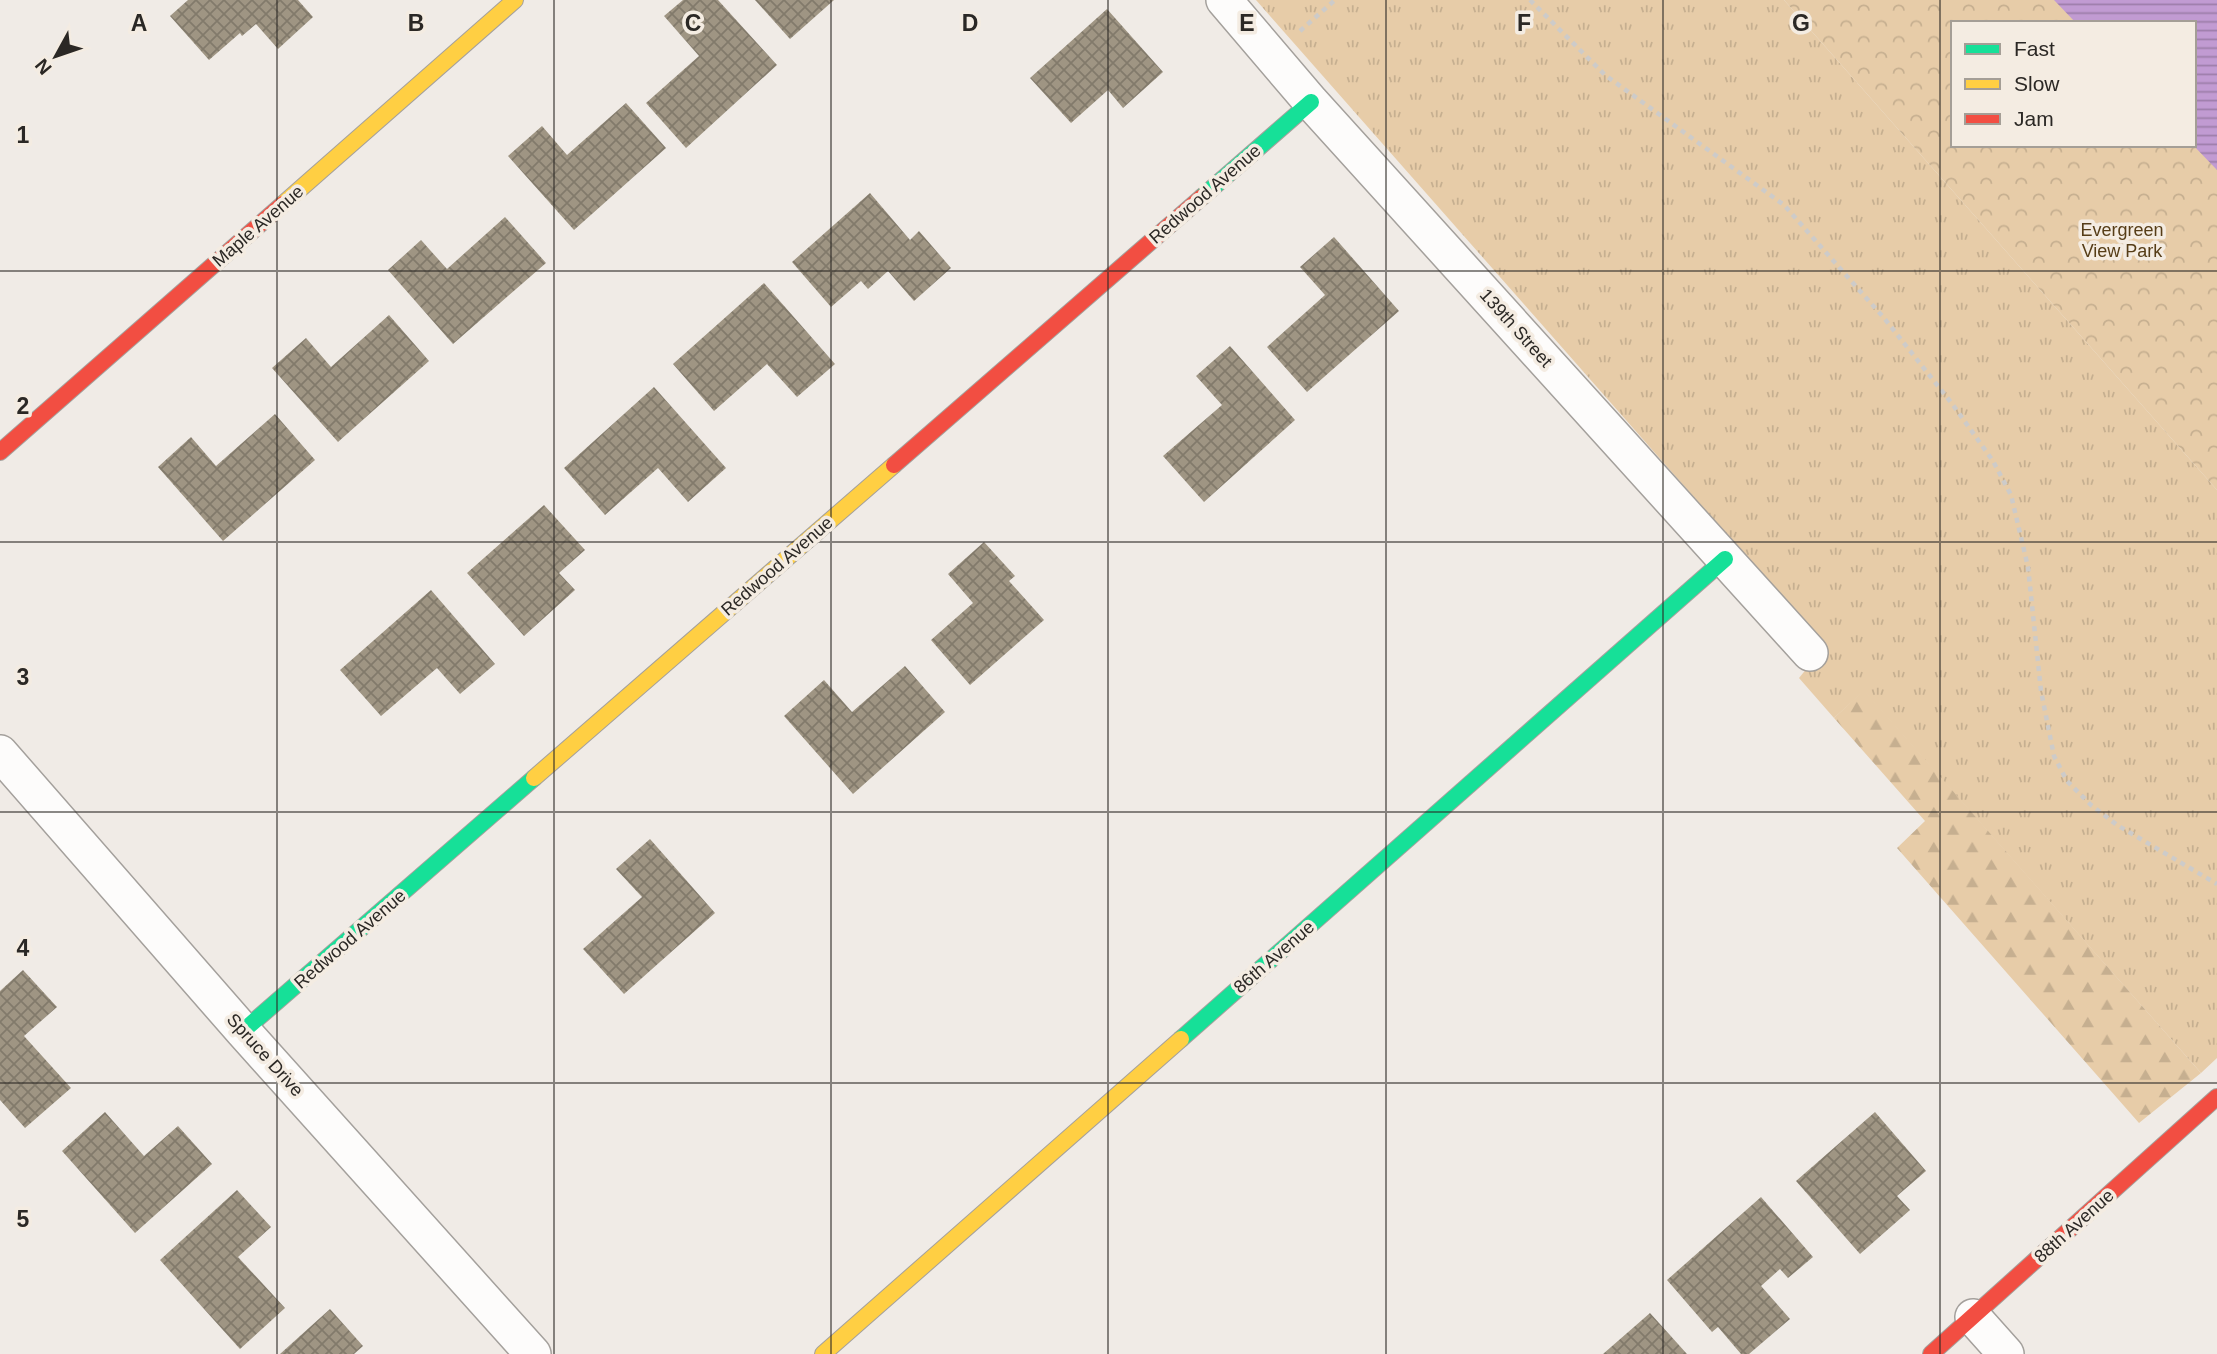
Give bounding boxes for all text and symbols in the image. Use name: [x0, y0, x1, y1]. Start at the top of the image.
text: A: [131, 10, 147, 36]
text: B: [408, 10, 424, 36]
text: C: [685, 10, 701, 36]
text: D: [962, 10, 978, 36]
text: E: [1239, 10, 1255, 36]
text: F: [1517, 10, 1531, 36]
text: G: [1792, 10, 1810, 36]
north arrow: [21, 21, 91, 91]
legend: [1951, 21, 2196, 147]
text: Fast: [2014, 37, 2055, 60]
text: N: [31, 55, 56, 79]
text: Slow: [2014, 72, 2060, 95]
text: Jam: [2014, 107, 2054, 130]
text: 1: [17, 122, 30, 148]
street label: Redwood Avenue: [1145, 140, 1265, 248]
street label: Maple Avenue: [209, 181, 307, 271]
park label: Evergreen View Park: [2080, 220, 2164, 261]
street label: 139th Street: [1476, 285, 1556, 371]
text: 2: [17, 393, 29, 419]
street label: Redwood Avenue: [717, 512, 837, 620]
text: 3: [17, 664, 29, 690]
street label: Redwood Avenue: [290, 885, 410, 993]
street label: 86th Avenue: [1230, 917, 1318, 997]
text: 4: [17, 935, 30, 961]
street label: Spruce Drive: [223, 1010, 307, 1100]
street label: 88th Avenue: [2030, 1185, 2118, 1267]
text: 5: [17, 1206, 30, 1232]

